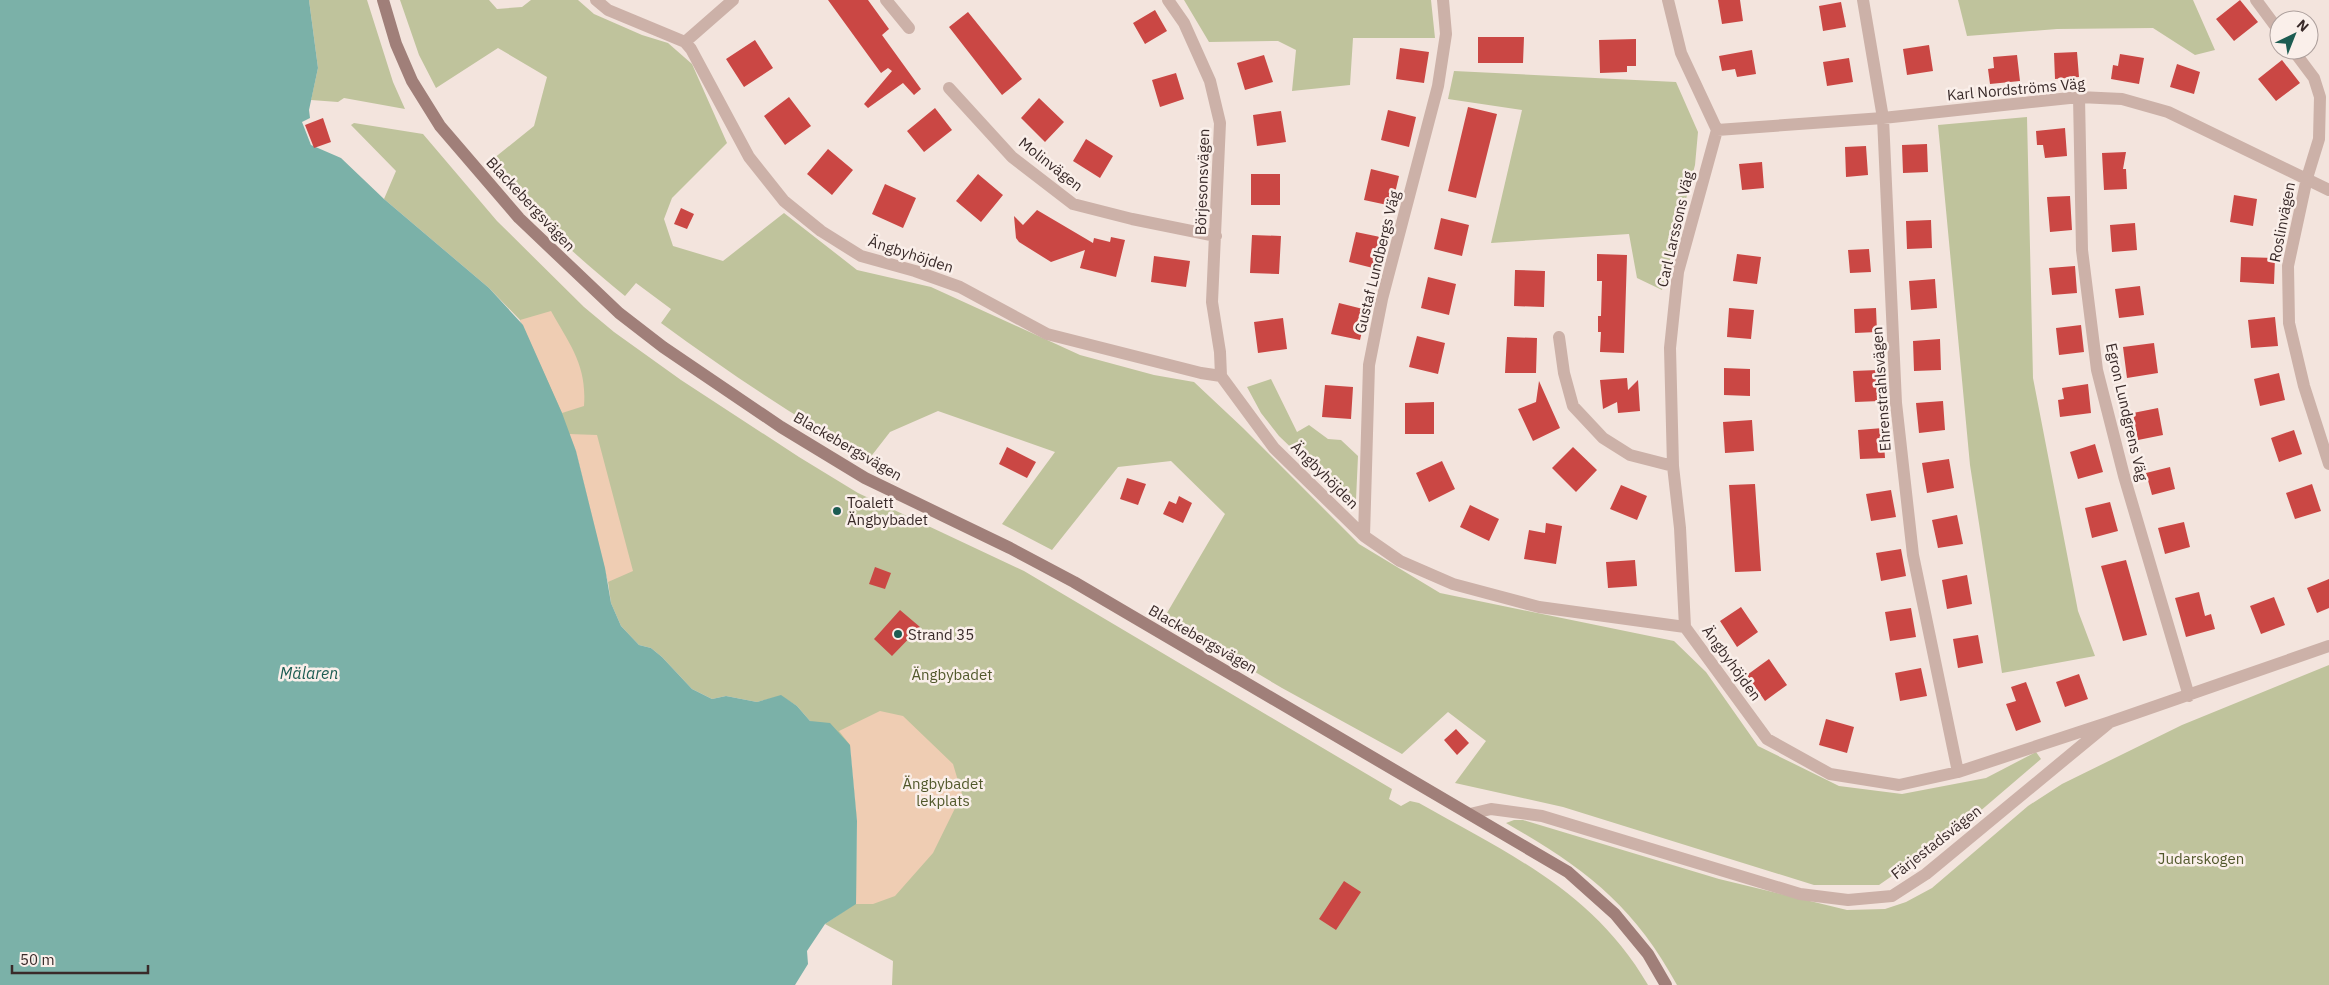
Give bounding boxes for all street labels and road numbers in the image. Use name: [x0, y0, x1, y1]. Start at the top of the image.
street label: Karl Nordströms Väg: [1946, 73, 2086, 104]
street label: Börjesonsvägen: [1191, 128, 1213, 236]
street label: Molinvägen: [1015, 133, 1087, 195]
street label: Blackebergsvägen: [482, 153, 580, 255]
street label: Carl Larssons Väg: [1652, 169, 1698, 289]
street label: Roslinvägen: [2265, 180, 2299, 264]
street label: Gustaf Lundbergs Väg: [1350, 189, 1404, 335]
street label: Ängbyhöjden: [866, 231, 956, 277]
street label: Ehrenstrahlsvägen: [1867, 326, 1895, 452]
street label: Egron Lundgrens Väg: [2102, 341, 2152, 483]
street label: Blackebergsvägen: [790, 407, 906, 485]
street label: Ängbyhöjden: [1287, 437, 1363, 513]
street label: Blackebergsvägen: [1145, 600, 1261, 678]
street label: Ängbyhöjden: [1698, 622, 1766, 704]
street label: Färjestadsvägen: [1887, 801, 1985, 883]

